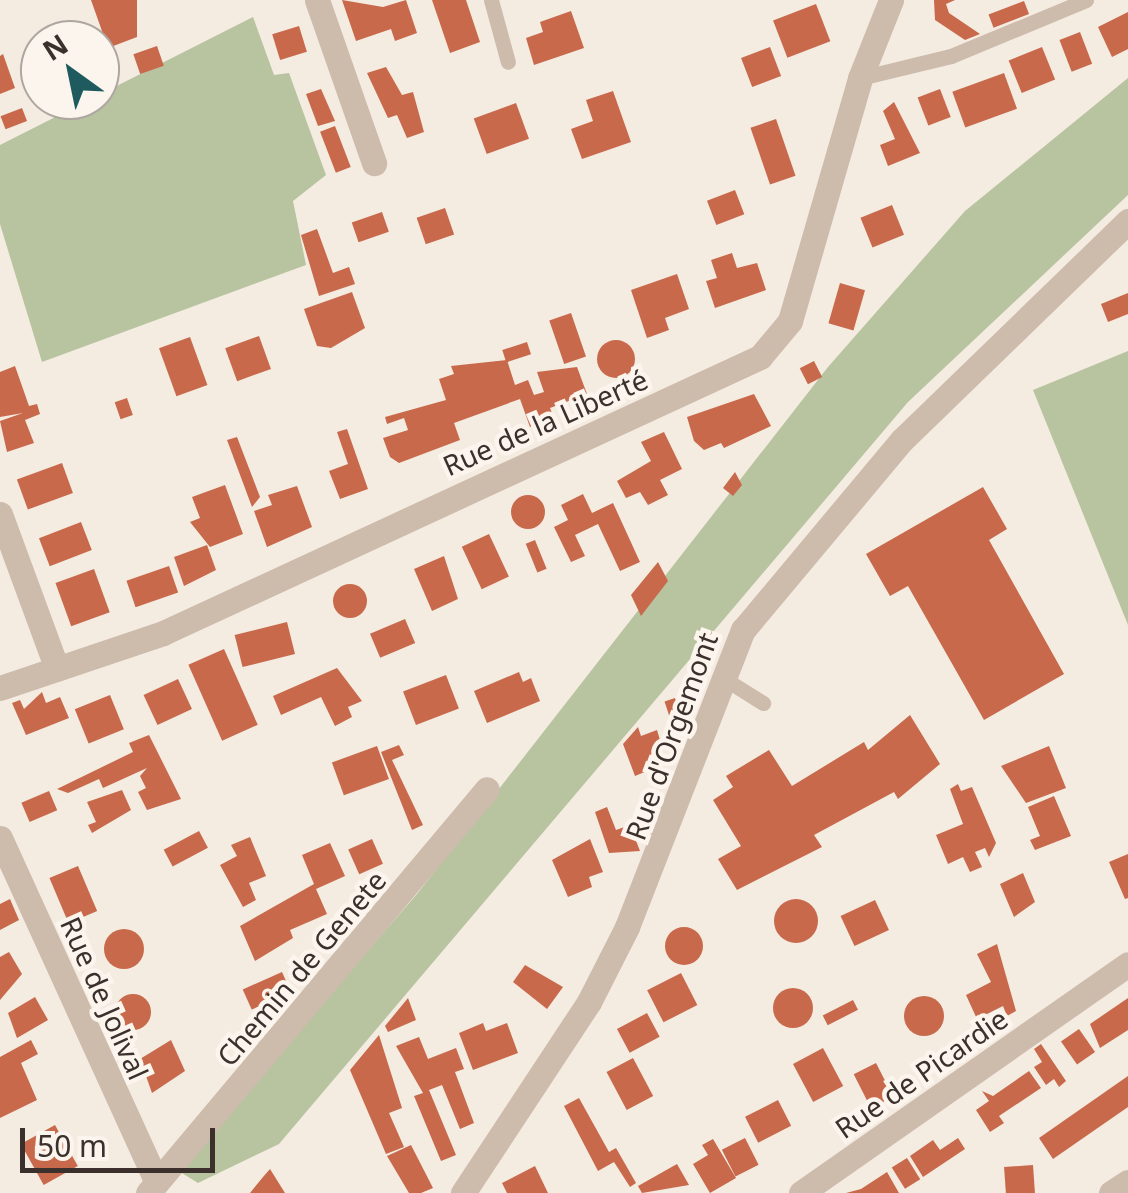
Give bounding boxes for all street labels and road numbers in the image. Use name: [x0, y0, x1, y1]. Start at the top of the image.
street label: Rue de la Liberté: [437, 362, 653, 482]
street label: Rue d'Orgemont: [618, 628, 724, 844]
street label: Chemin de Genete: [210, 864, 392, 1072]
street label: Rue de Jolival: [54, 912, 156, 1084]
street label: Rue de Picardie: [828, 1001, 1014, 1145]

